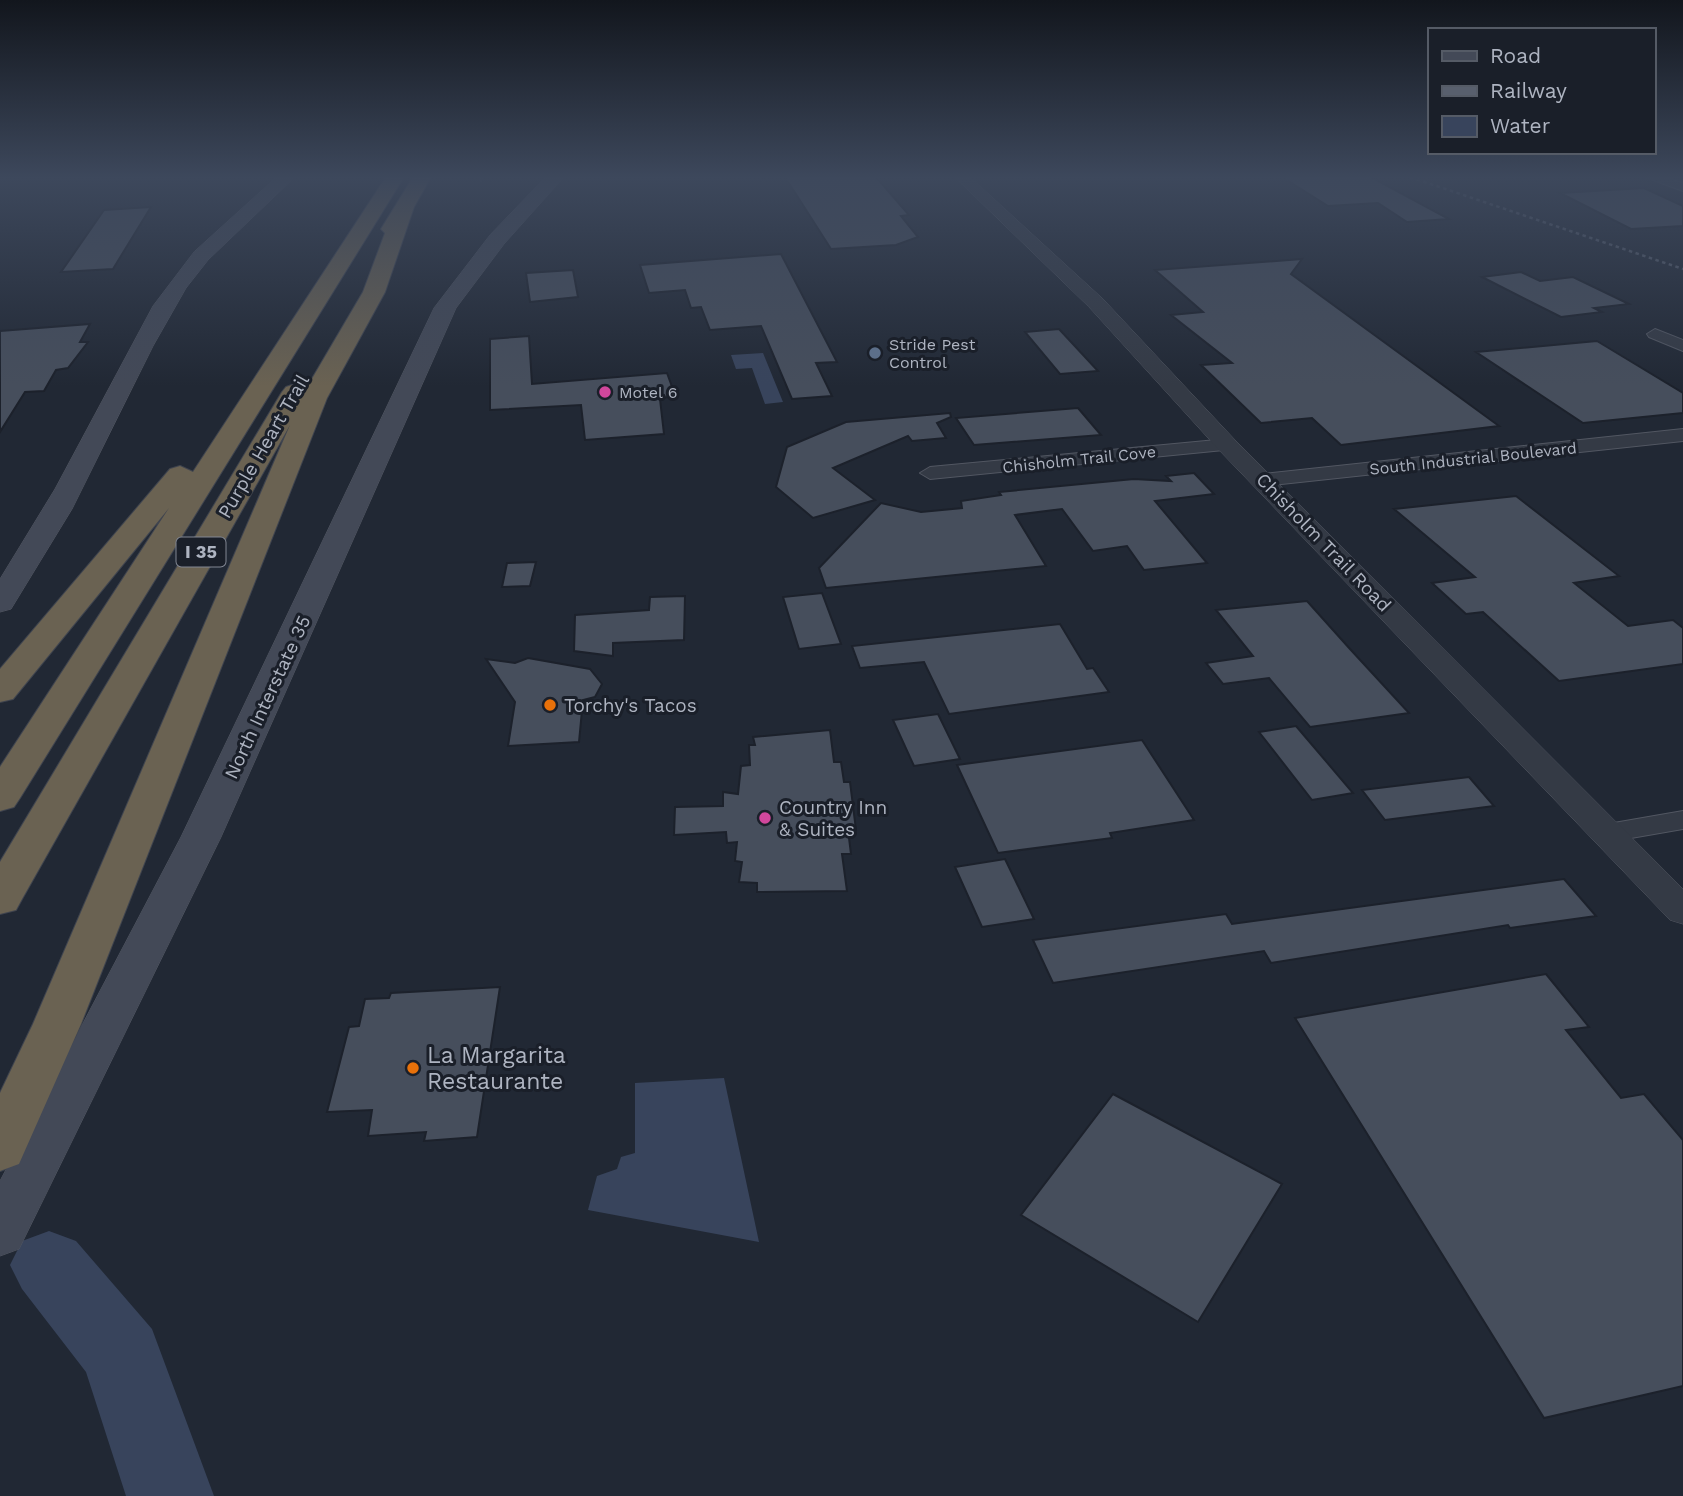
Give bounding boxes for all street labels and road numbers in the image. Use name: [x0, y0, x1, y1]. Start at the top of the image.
street label: Purple Heart Trail: [213, 370, 314, 522]
street label: South Industrial Boulevard: [1368, 438, 1578, 479]
street label: Chisholm Trail Cove: [1001, 442, 1157, 477]
street label: Chisholm Trail Road: [1251, 468, 1396, 617]
road number: I 35: [176, 538, 226, 566]
street label: North Interstate 35: [219, 612, 315, 783]

